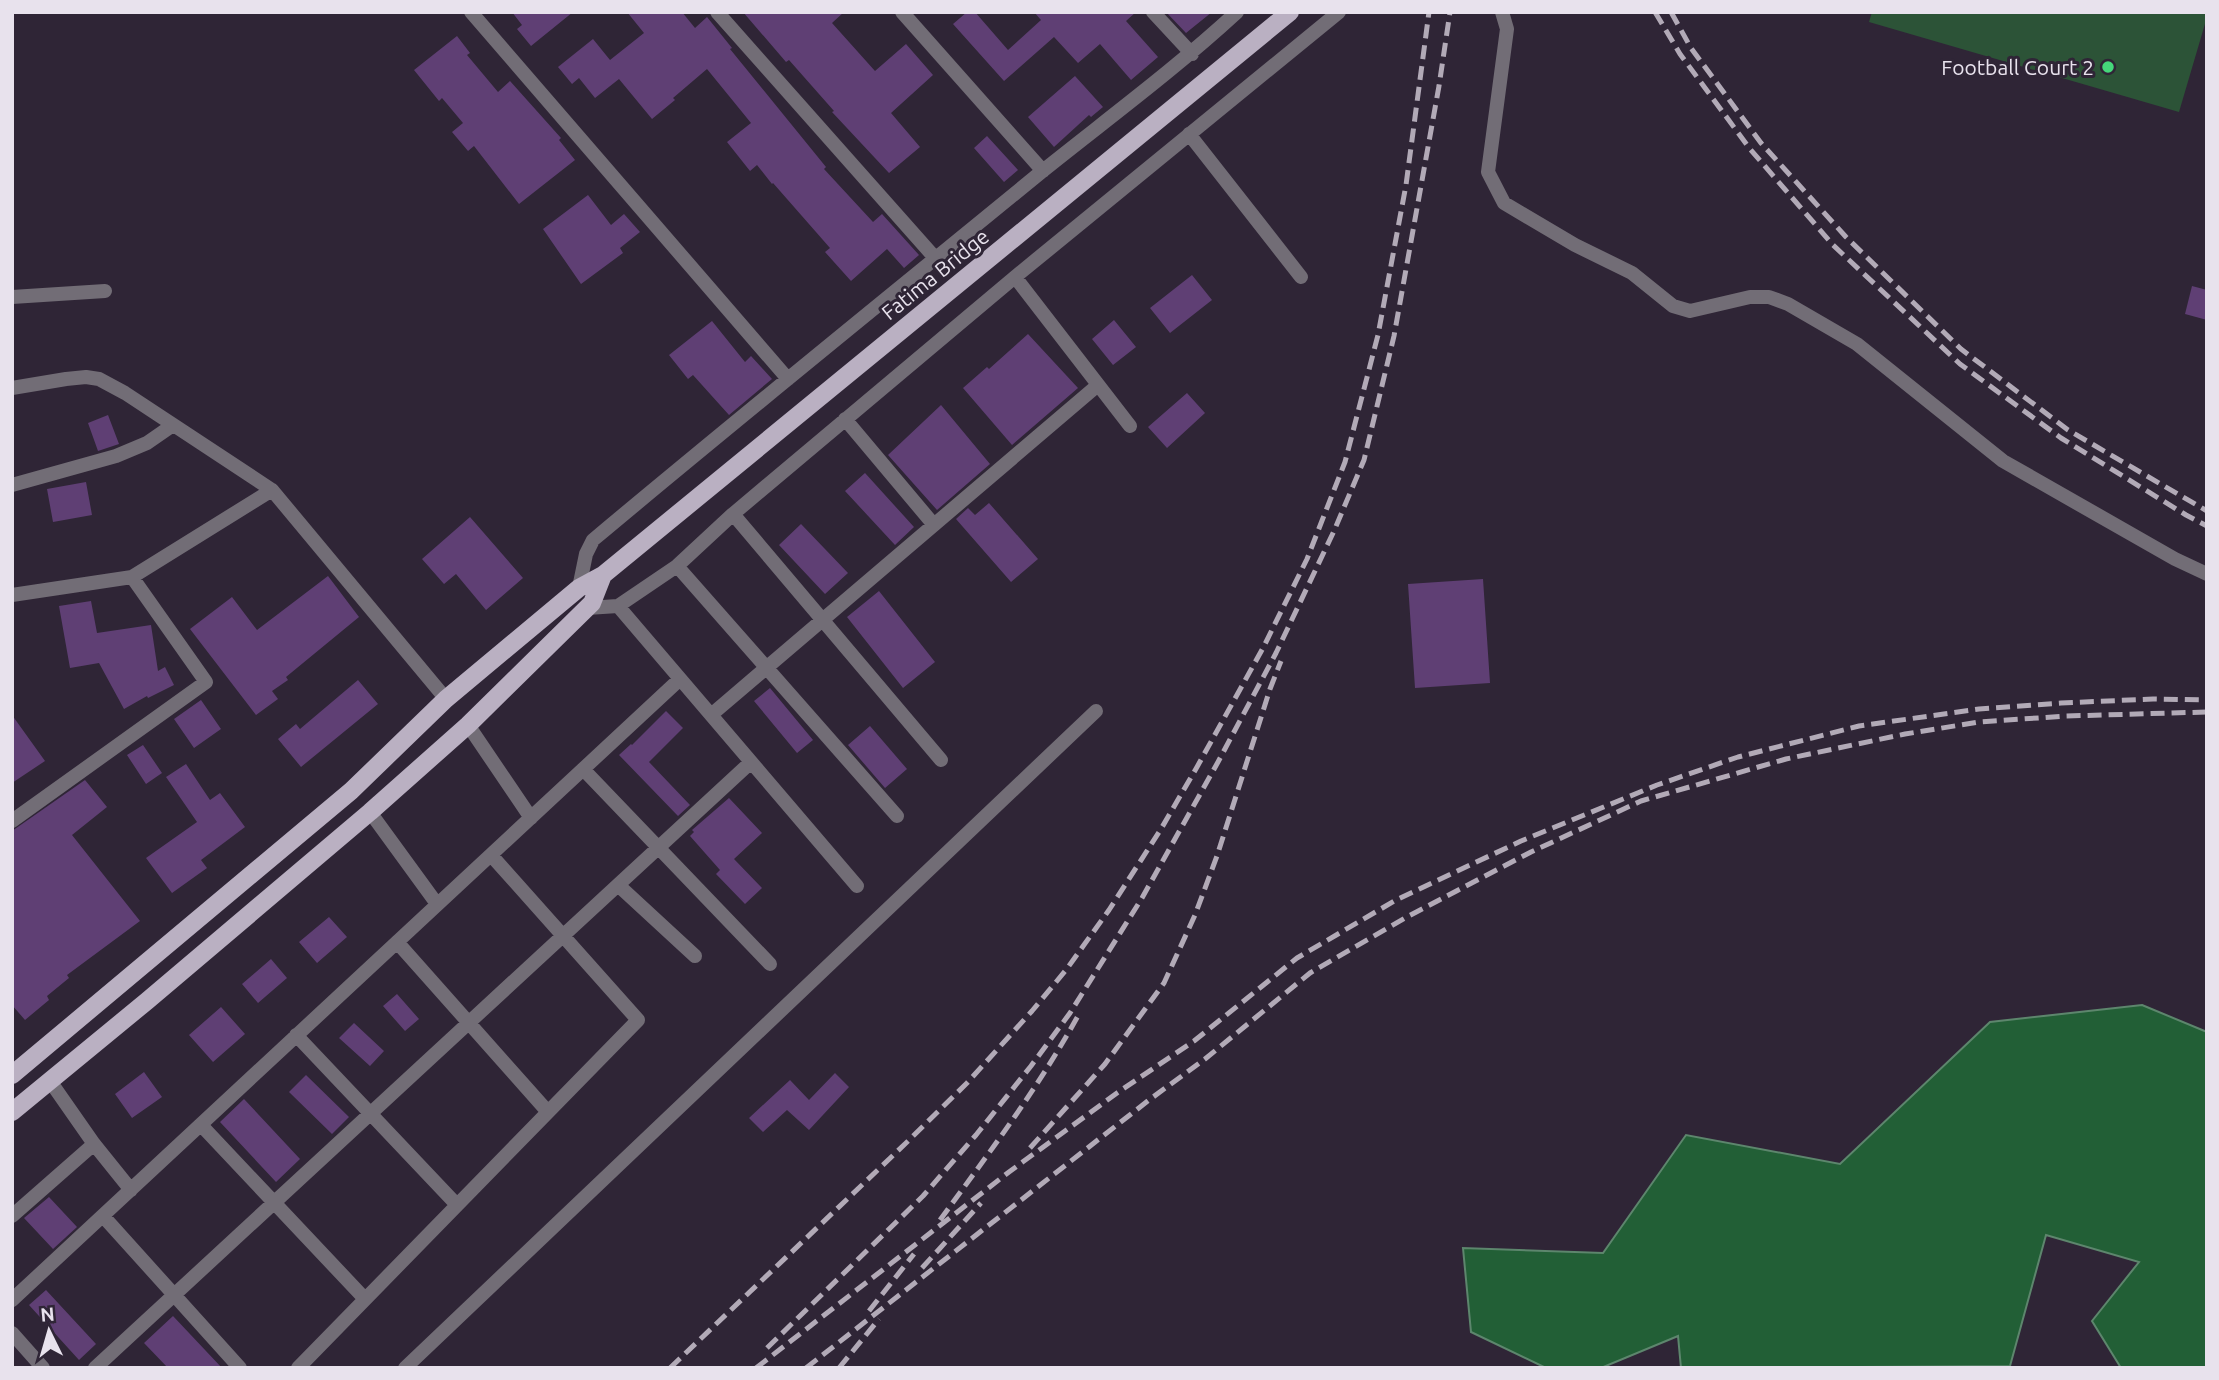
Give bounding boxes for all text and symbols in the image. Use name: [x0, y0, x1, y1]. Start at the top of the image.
place label: Football Court 2: [1941, 55, 2094, 79]
marker: Football Court 2: [2100, 59, 2116, 75]
street label: Fatima Bridge: [877, 224, 993, 324]
north arrow: [14, 1296, 84, 1366]
text: N: [39, 1302, 56, 1326]

